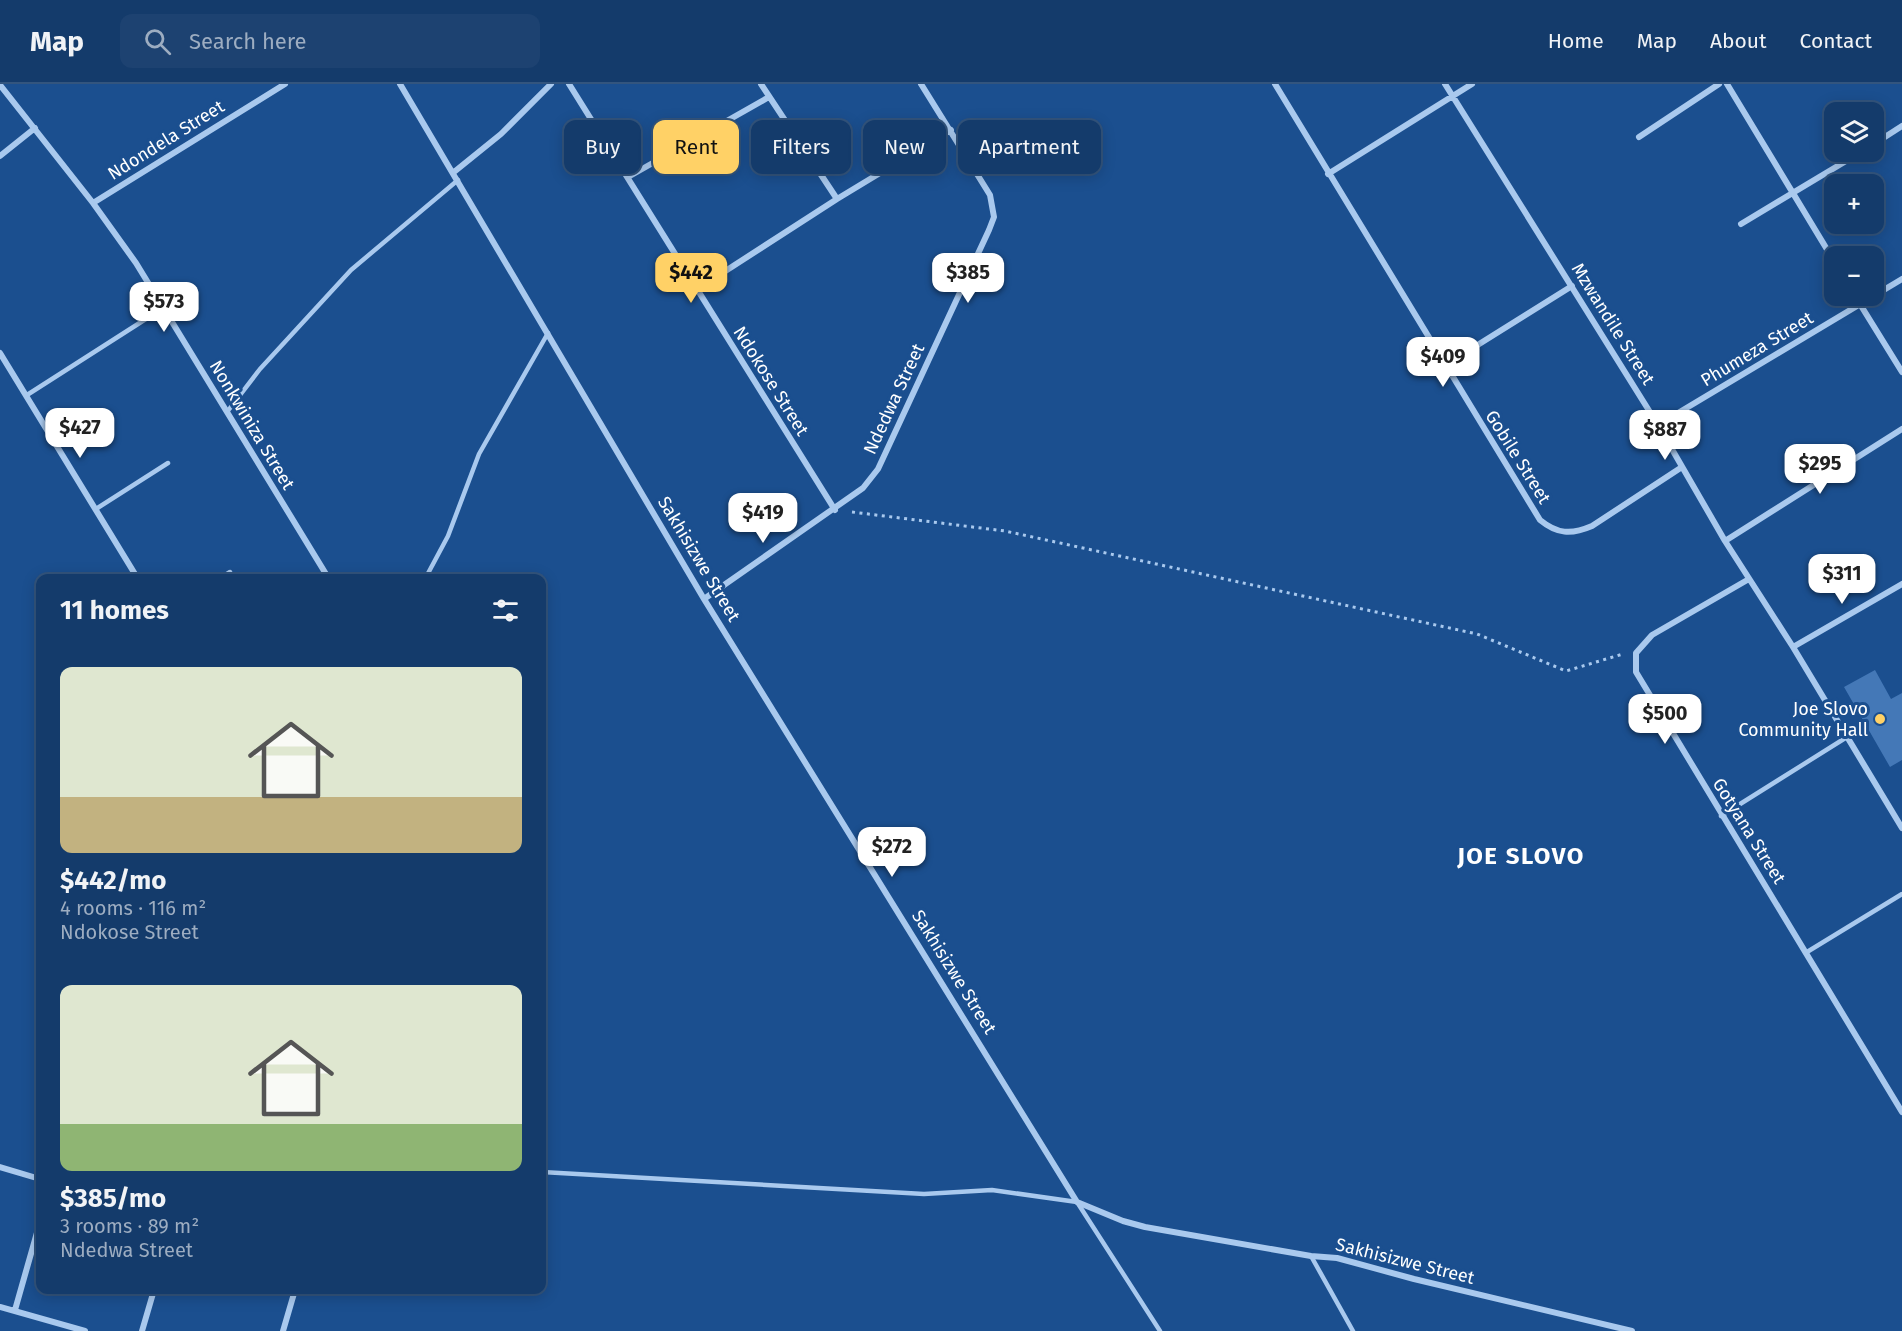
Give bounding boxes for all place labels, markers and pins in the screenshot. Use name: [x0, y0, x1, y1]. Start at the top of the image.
pin: $442: [655, 253, 727, 304]
pin: $385: [932, 253, 1004, 304]
pin: $573: [128, 282, 200, 333]
pin: $409: [1407, 337, 1479, 388]
pin: $427: [44, 408, 116, 459]
pin: $887: [1629, 410, 1701, 461]
pin: $295: [1784, 444, 1856, 495]
pin: $419: [727, 493, 799, 544]
pin: $311: [1806, 554, 1878, 605]
pin: $500: [1629, 694, 1701, 745]
place label: Joe Slovo Community Hall: [1738, 698, 1868, 741]
marker: Joe Slovo Community Hall: [1873, 712, 1887, 726]
pin: $272: [856, 827, 928, 878]

